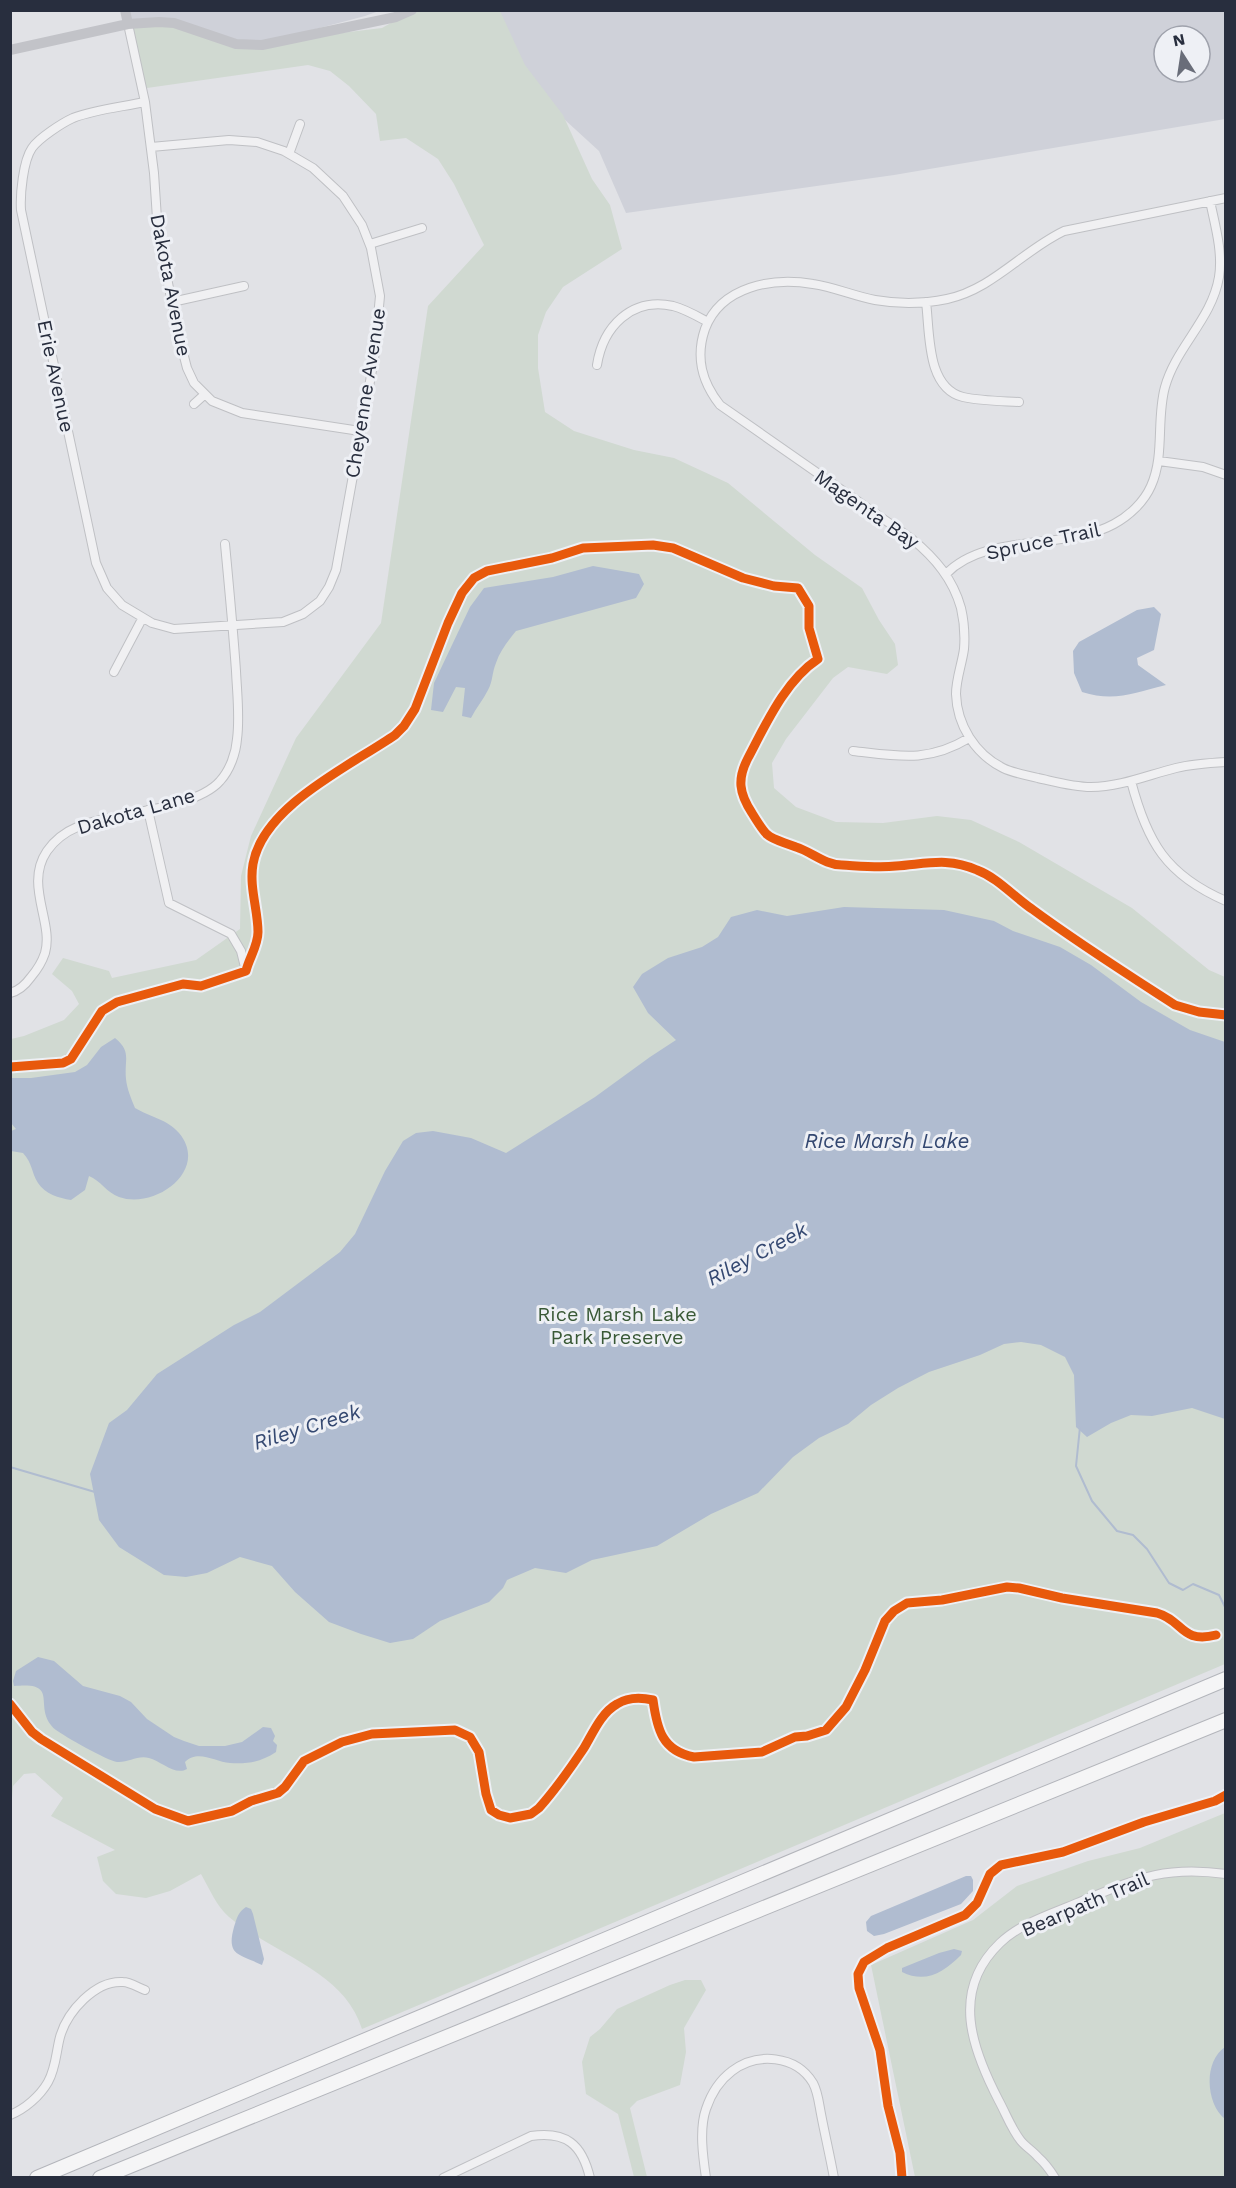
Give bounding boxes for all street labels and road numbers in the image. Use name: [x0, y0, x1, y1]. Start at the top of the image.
street label: Dakota Avenue: [145, 212, 197, 358]
street label: Cheyenne Avenue: [340, 306, 390, 480]
street label: Erie Avenue: [32, 317, 80, 435]
street label: Magenta Bay: [810, 464, 925, 554]
street label: Spruce Trail: [984, 517, 1102, 565]
street label: Dakota Lane: [74, 783, 198, 839]
street label: Bearpath Trail: [1018, 1866, 1152, 1942]

